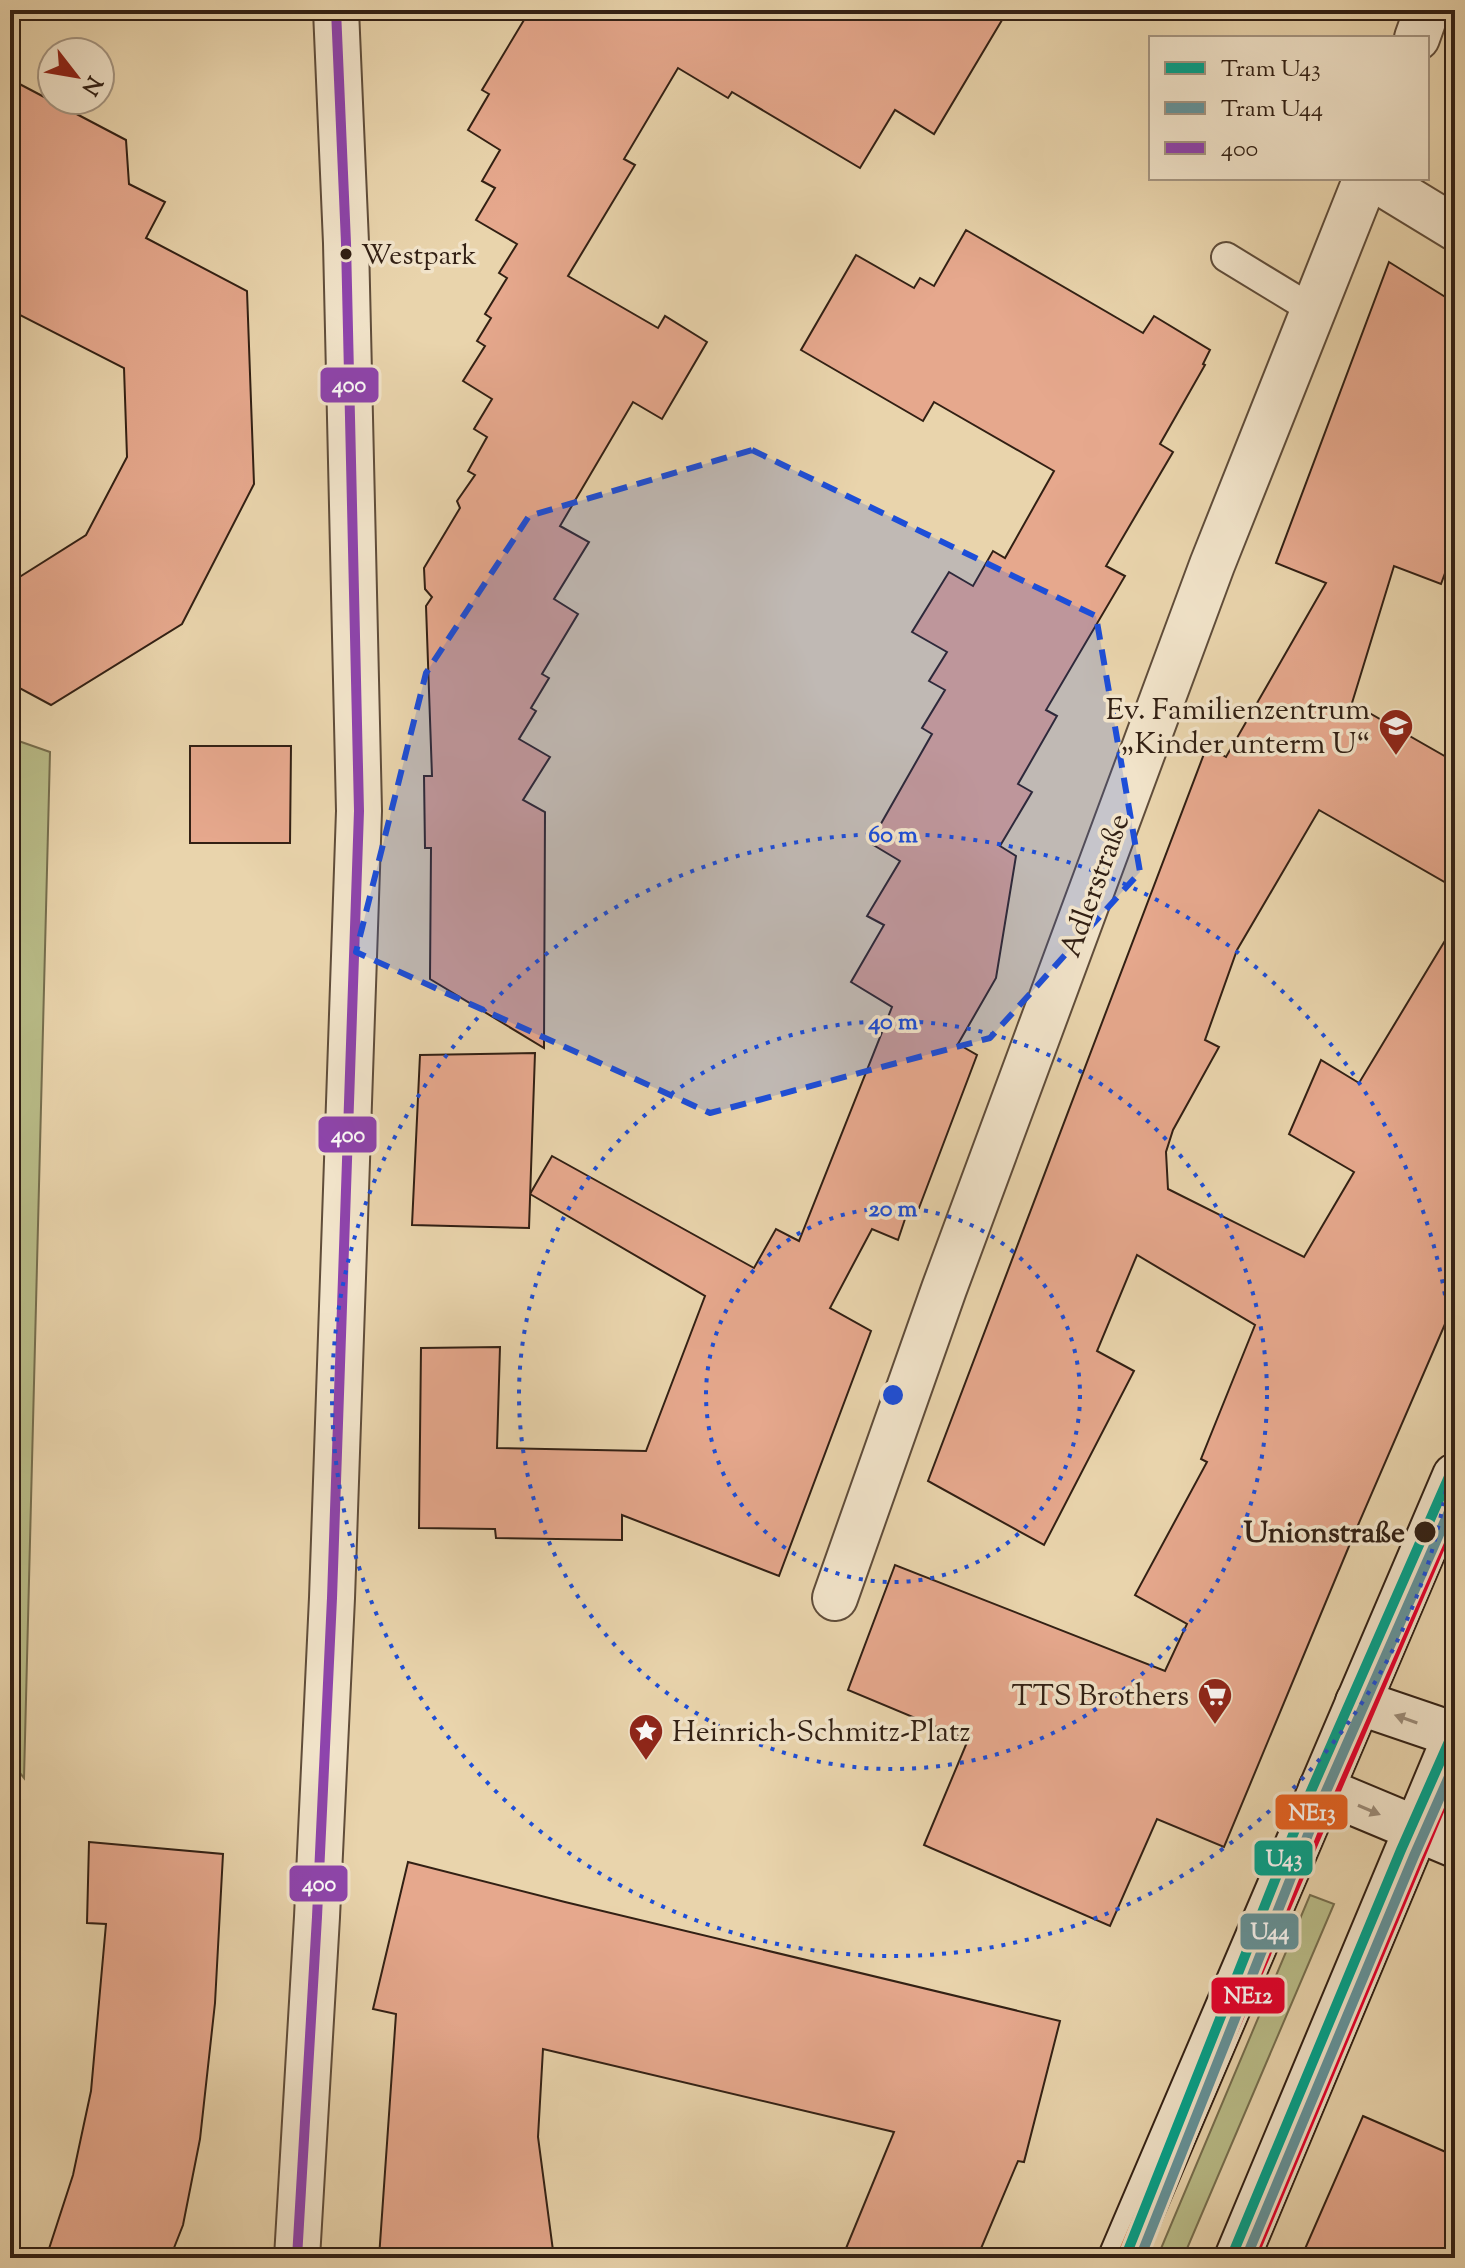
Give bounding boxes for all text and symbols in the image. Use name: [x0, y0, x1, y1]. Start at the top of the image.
north arrow: [36, 36, 116, 116]
legend: [1149, 36, 1429, 180]
text: Tram U43: [1221, 53, 1321, 87]
text: N: [72, 69, 109, 101]
text: Tram U44: [1221, 93, 1323, 127]
text: 400: [1221, 133, 1258, 167]
place label: Westpark: [361, 237, 477, 277]
marker: Westpark: [338, 246, 354, 262]
line badge: 400: [319, 366, 380, 404]
text: 400: [331, 371, 366, 403]
place label: Ev. Familienzentrum „Kinder unterm U“: [1106, 690, 1370, 767]
school or university icon: Ev. Familienzentrum „Kinder unterm U“: [1377, 707, 1415, 757]
street label: Adlerstraße: [1050, 808, 1142, 964]
text: 60 m: [868, 819, 918, 853]
text: 40 m: [867, 1006, 918, 1040]
line badge: 400: [317, 1115, 378, 1154]
text: 400: [330, 1121, 365, 1153]
text: 20 m: [869, 1193, 918, 1227]
centre of rings: [879, 1381, 907, 1409]
place label: Unionstraße: [1243, 1513, 1405, 1556]
marker: Unionstraße: [1412, 1519, 1438, 1545]
place label: TTS Brothers: [1012, 1676, 1189, 1719]
supermarket icon: TTS Brothers: [1196, 1676, 1234, 1726]
place icon: Heinrich-Schmitz-Platz: [627, 1712, 665, 1762]
place label: Heinrich-Schmitz-Platz: [672, 1712, 971, 1755]
one-way arrow: [1394, 1712, 1418, 1724]
line badge: NE13: [1274, 1793, 1349, 1831]
text: NE13: [1288, 1799, 1336, 1831]
one-way arrow: [1357, 1803, 1380, 1816]
line badge: U43: [1253, 1839, 1314, 1877]
text: U43: [1266, 1845, 1302, 1877]
line badge: 400: [288, 1864, 349, 1903]
text: 400: [301, 1870, 336, 1902]
line badge: U44: [1239, 1912, 1300, 1951]
text: U44: [1251, 1918, 1289, 1950]
line badge: NE12: [1210, 1976, 1286, 2015]
text: NE12: [1224, 1982, 1273, 2014]

